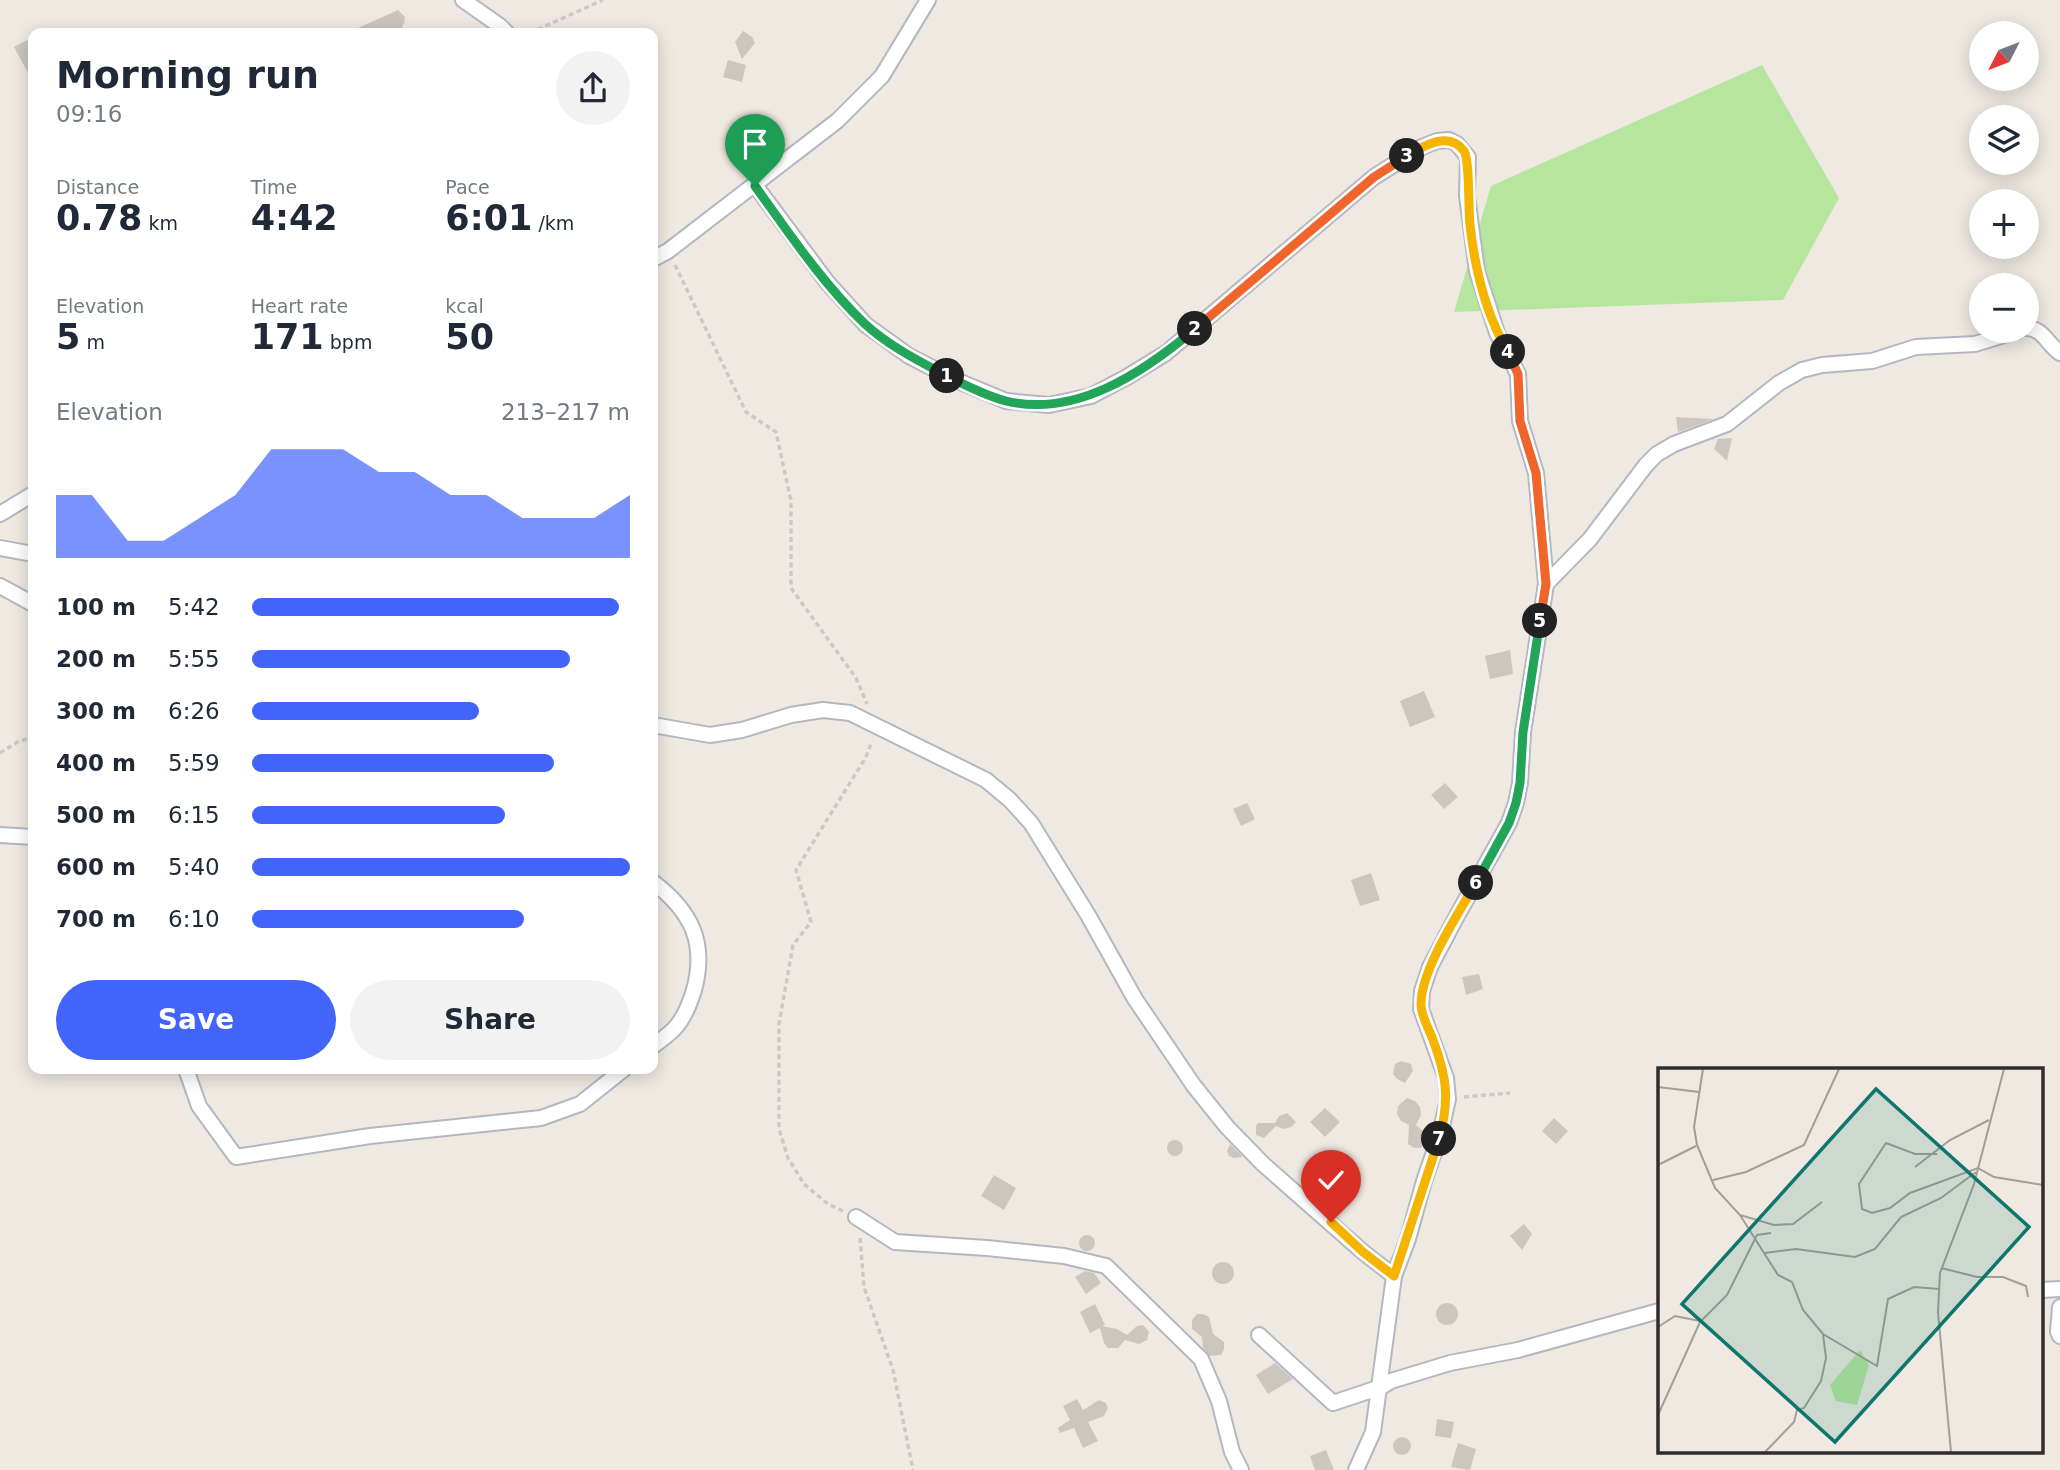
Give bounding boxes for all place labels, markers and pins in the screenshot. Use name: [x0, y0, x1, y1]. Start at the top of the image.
pin: [725, 114, 785, 186]
pin: 3: [1390, 138, 1424, 174]
pin: 2: [1178, 312, 1212, 346]
pin: 4: [1490, 334, 1526, 370]
pin: 1: [930, 358, 964, 394]
pin: 5: [1522, 604, 1558, 638]
pin: 6: [1458, 866, 1494, 900]
pin: 7: [1422, 1122, 1456, 1156]
pin: [1301, 1150, 1361, 1222]

